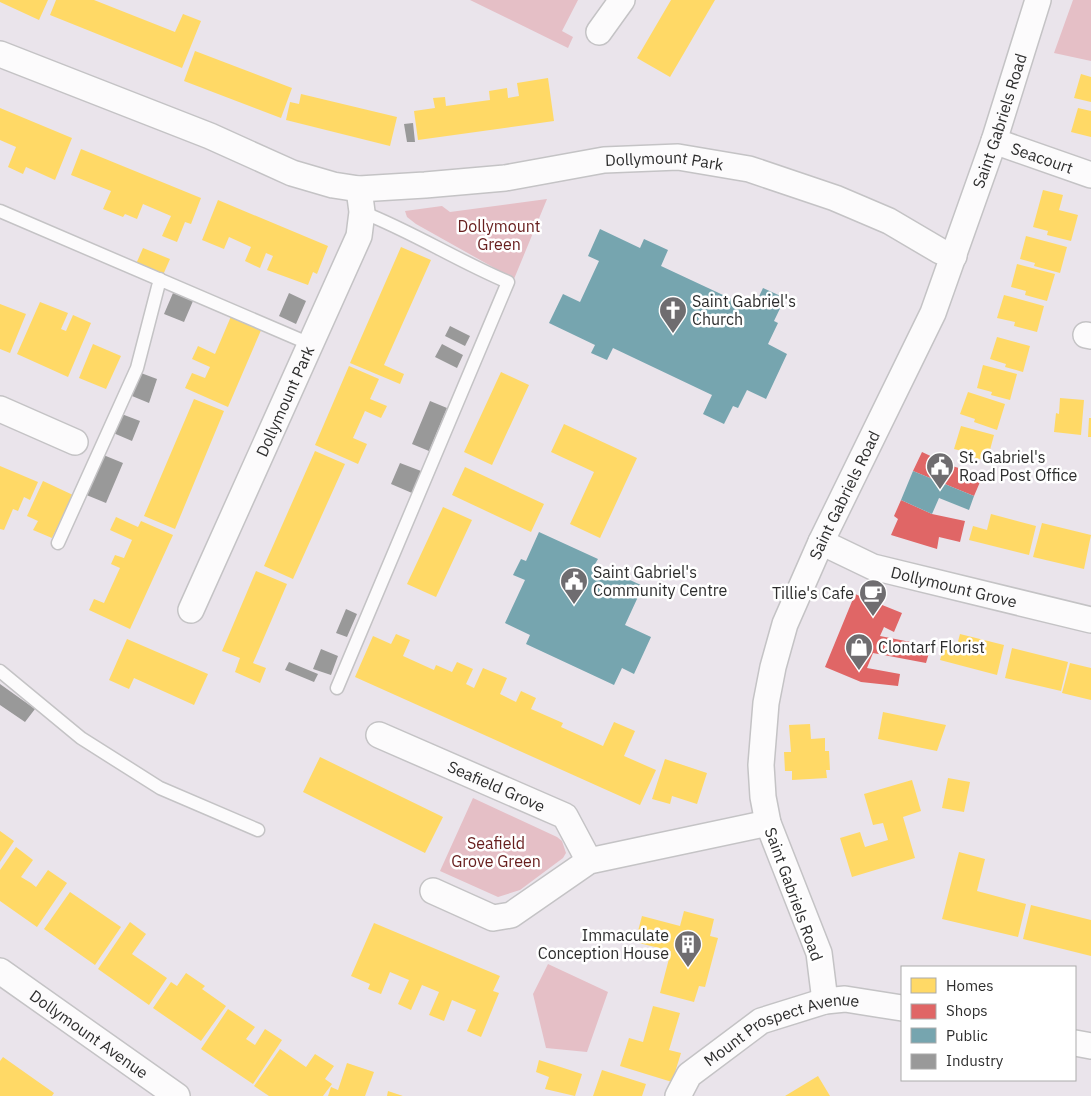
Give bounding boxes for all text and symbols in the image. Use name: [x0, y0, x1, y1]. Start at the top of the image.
street label: Saint Gabriels Road: [968, 51, 1031, 191]
street label: Seacourt: [1009, 138, 1076, 178]
street label: Dollymount Park: [605, 147, 726, 175]
park label: Dollymount Green: [458, 216, 540, 254]
place label: Saint Gabriel's Church: [692, 291, 796, 329]
church icon: Saint Gabriel's Church: [658, 295, 688, 334]
street label: Dollymount Park: [251, 342, 319, 460]
street label: Saint Gabriels Road: [805, 427, 884, 563]
place label: St. Gabriel's Road Post Office: [959, 447, 1078, 485]
public building icon: St. Gabriel's Road Post Office: [925, 451, 955, 490]
place label: Saint Gabriel's Community Centre: [593, 562, 728, 600]
street label: Dollymount Grove: [889, 562, 1019, 612]
public building icon: Saint Gabriel's Community Centre: [559, 566, 589, 605]
cafe icon: Tillie's Cafe: [858, 578, 888, 617]
place label: Tillie's Cafe: [772, 583, 854, 603]
shop icon: Clontarf Florist: [844, 632, 874, 671]
place label: Clontarf Florist: [878, 637, 985, 657]
street label: Seafield Grove: [445, 756, 548, 816]
street label: Saint Gabriels Road: [761, 825, 827, 963]
park label: Seafield Grove Green: [451, 833, 541, 871]
place label: Immaculate Conception House: [538, 925, 669, 963]
building icon: Immaculate Conception House: [673, 929, 703, 968]
legend: [901, 966, 1076, 1081]
text: Homes: [946, 976, 994, 995]
street label: Dollymount Avenue: [26, 985, 152, 1083]
street label: Mount Prospect Avenue: [700, 989, 861, 1070]
text: Shops: [946, 1001, 988, 1020]
text: Public: [946, 1026, 988, 1045]
text: Industry: [946, 1051, 1004, 1070]

